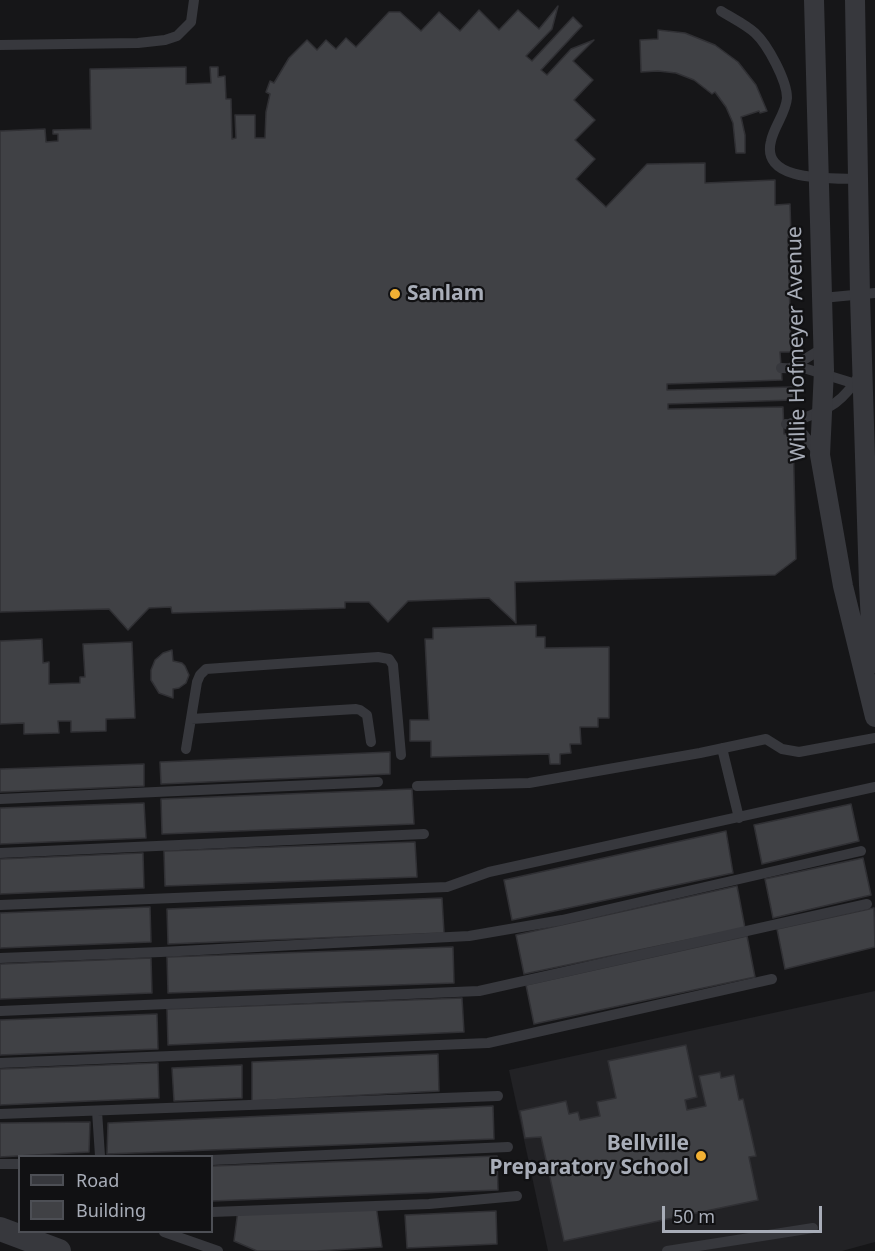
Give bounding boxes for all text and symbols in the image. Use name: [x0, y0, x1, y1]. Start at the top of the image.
street label: Willie Hofmeyer Avenue: [782, 226, 812, 462]
place label: Sanlam: [407, 281, 484, 307]
marker: Sanlam: [388, 287, 402, 301]
place label: Bellville Preparatory School: [489, 1131, 689, 1181]
marker: Bellville Preparatory School: [694, 1149, 708, 1163]
legend: [18, 1155, 213, 1233]
text: Road: [76, 1168, 119, 1192]
scale bar: [665, 1194, 826, 1232]
text: Building: [76, 1198, 146, 1222]
text: 50 m: [673, 1204, 715, 1228]

